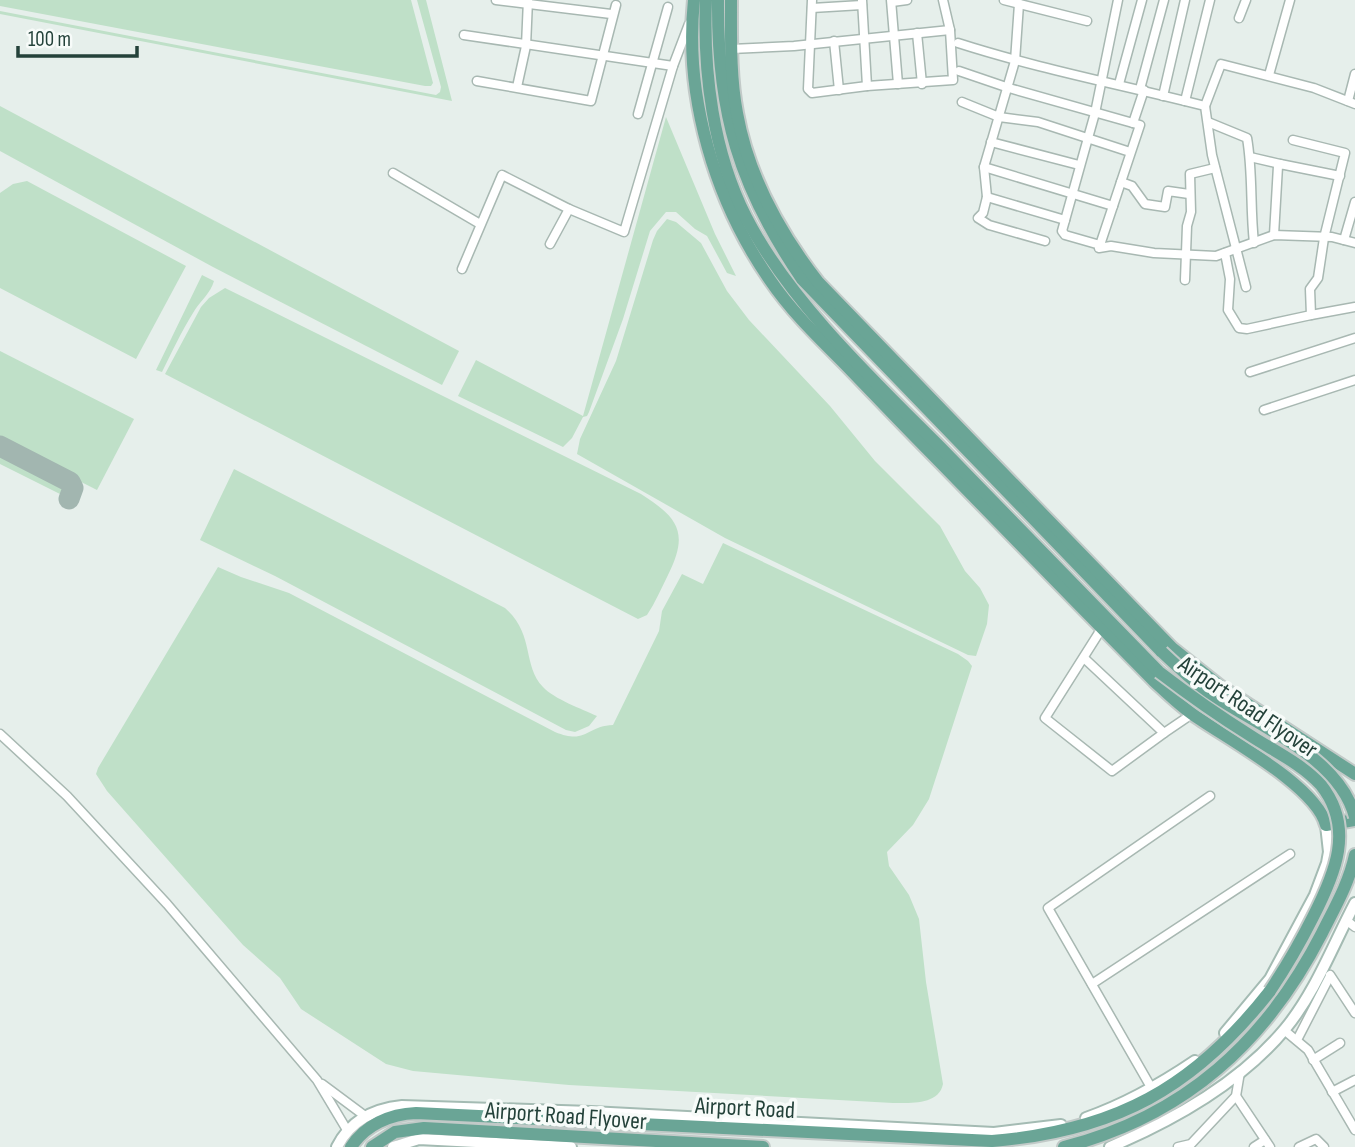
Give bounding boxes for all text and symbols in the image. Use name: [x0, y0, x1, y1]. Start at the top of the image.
scale bar: [18, 14, 136, 58]
text: 100 m: [28, 27, 71, 52]
street label: Airport Road Flyover: [1172, 649, 1323, 764]
street label: Airport Road: [693, 1091, 796, 1125]
street label: Airport Road Flyover: [483, 1096, 648, 1136]

